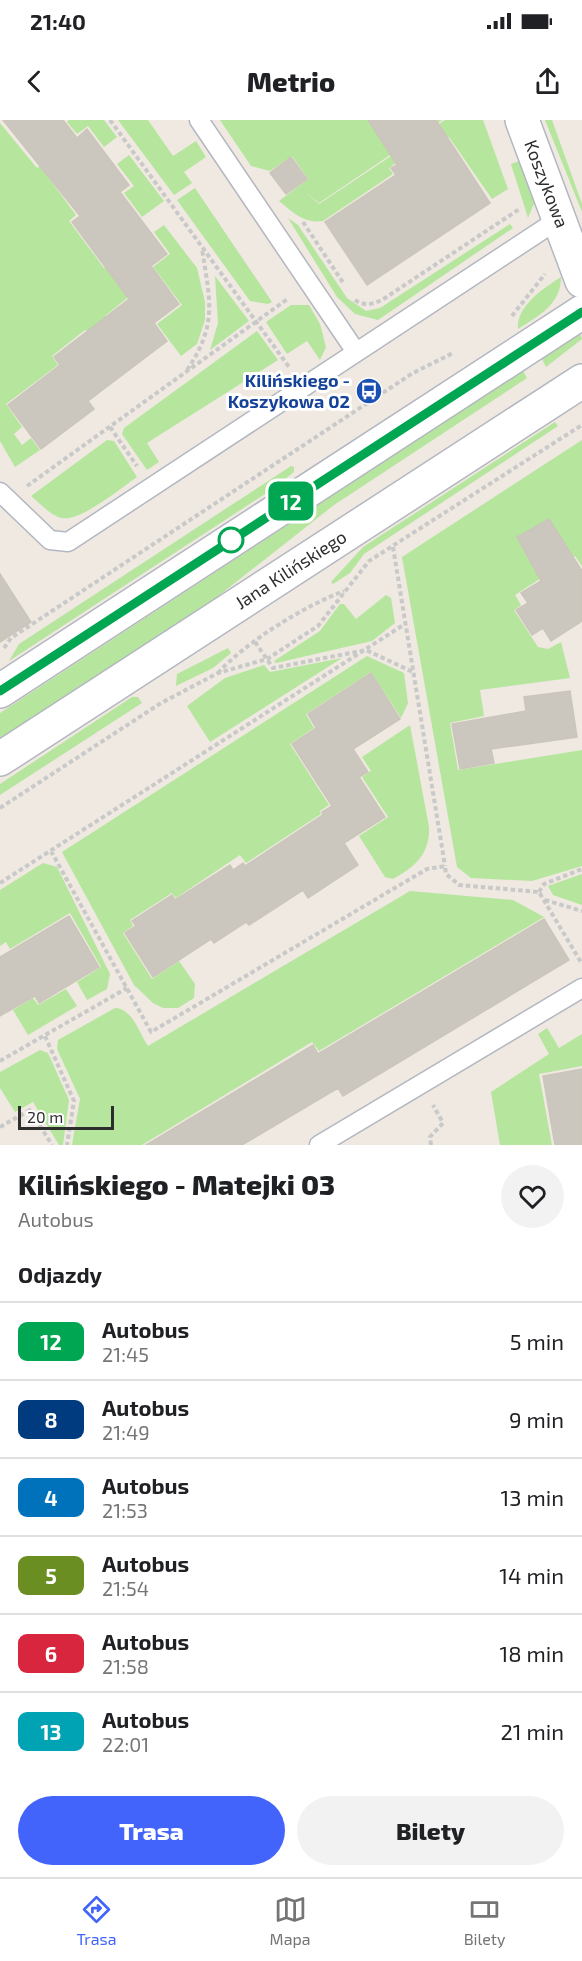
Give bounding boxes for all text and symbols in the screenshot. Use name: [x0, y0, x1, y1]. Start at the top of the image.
text: 21:40: [30, 8, 86, 34]
icon: back: [18, 65, 51, 98]
text: Metrio: [247, 65, 335, 97]
icon: share: [531, 65, 564, 98]
street label: Koszykowa: [520, 137, 574, 231]
place label: Kilińskiego - Koszykowa 02: [228, 369, 350, 412]
bus stop icon: Kilińskiego - Koszykowa 02: [354, 376, 384, 406]
line badge: 12: [264, 482, 318, 520]
text: 12: [280, 489, 302, 514]
street label: Jana Kilińskiego: [231, 525, 350, 613]
unlabelled marker: [218, 527, 244, 553]
scale bar: [18, 1103, 114, 1130]
text: 20 m: [27, 1107, 63, 1126]
button: heart: [501, 1165, 564, 1228]
text: Kilińskiego - Matejki 03: [18, 1167, 335, 1201]
text: Autobus: [18, 1207, 94, 1231]
text: Odjazdy: [18, 1261, 102, 1287]
text: Autobus: [102, 1316, 189, 1342]
text: 5 min: [510, 1328, 564, 1354]
text: 12: [40, 1329, 62, 1354]
text: 21:45: [102, 1342, 149, 1366]
text: Autobus: [102, 1394, 189, 1420]
text: 9 min: [509, 1406, 564, 1432]
text: 8: [44, 1407, 58, 1432]
text: 21:49: [102, 1420, 150, 1444]
text: Autobus: [102, 1472, 189, 1498]
text: 13 min: [501, 1484, 564, 1510]
text: 4: [44, 1485, 58, 1510]
text: 21:53: [102, 1498, 148, 1522]
text: Autobus: [102, 1550, 189, 1576]
text: 14 min: [499, 1562, 564, 1588]
text: 5: [45, 1563, 57, 1588]
text: 21:54: [102, 1576, 149, 1600]
text: Autobus: [102, 1628, 189, 1654]
text: 18 min: [499, 1640, 564, 1666]
text: 6: [45, 1641, 57, 1666]
text: 21:58: [102, 1654, 149, 1678]
text: Autobus: [102, 1706, 189, 1732]
text: 21 min: [500, 1718, 564, 1744]
text: 13: [41, 1719, 61, 1744]
text: 22:01: [102, 1732, 149, 1756]
button: Trasa: [18, 1796, 285, 1865]
button: Bilety: [297, 1796, 564, 1865]
tab: Trasa: [77, 1893, 116, 1948]
tab: Mapa: [270, 1893, 311, 1948]
tab: Bilety: [464, 1893, 505, 1948]

